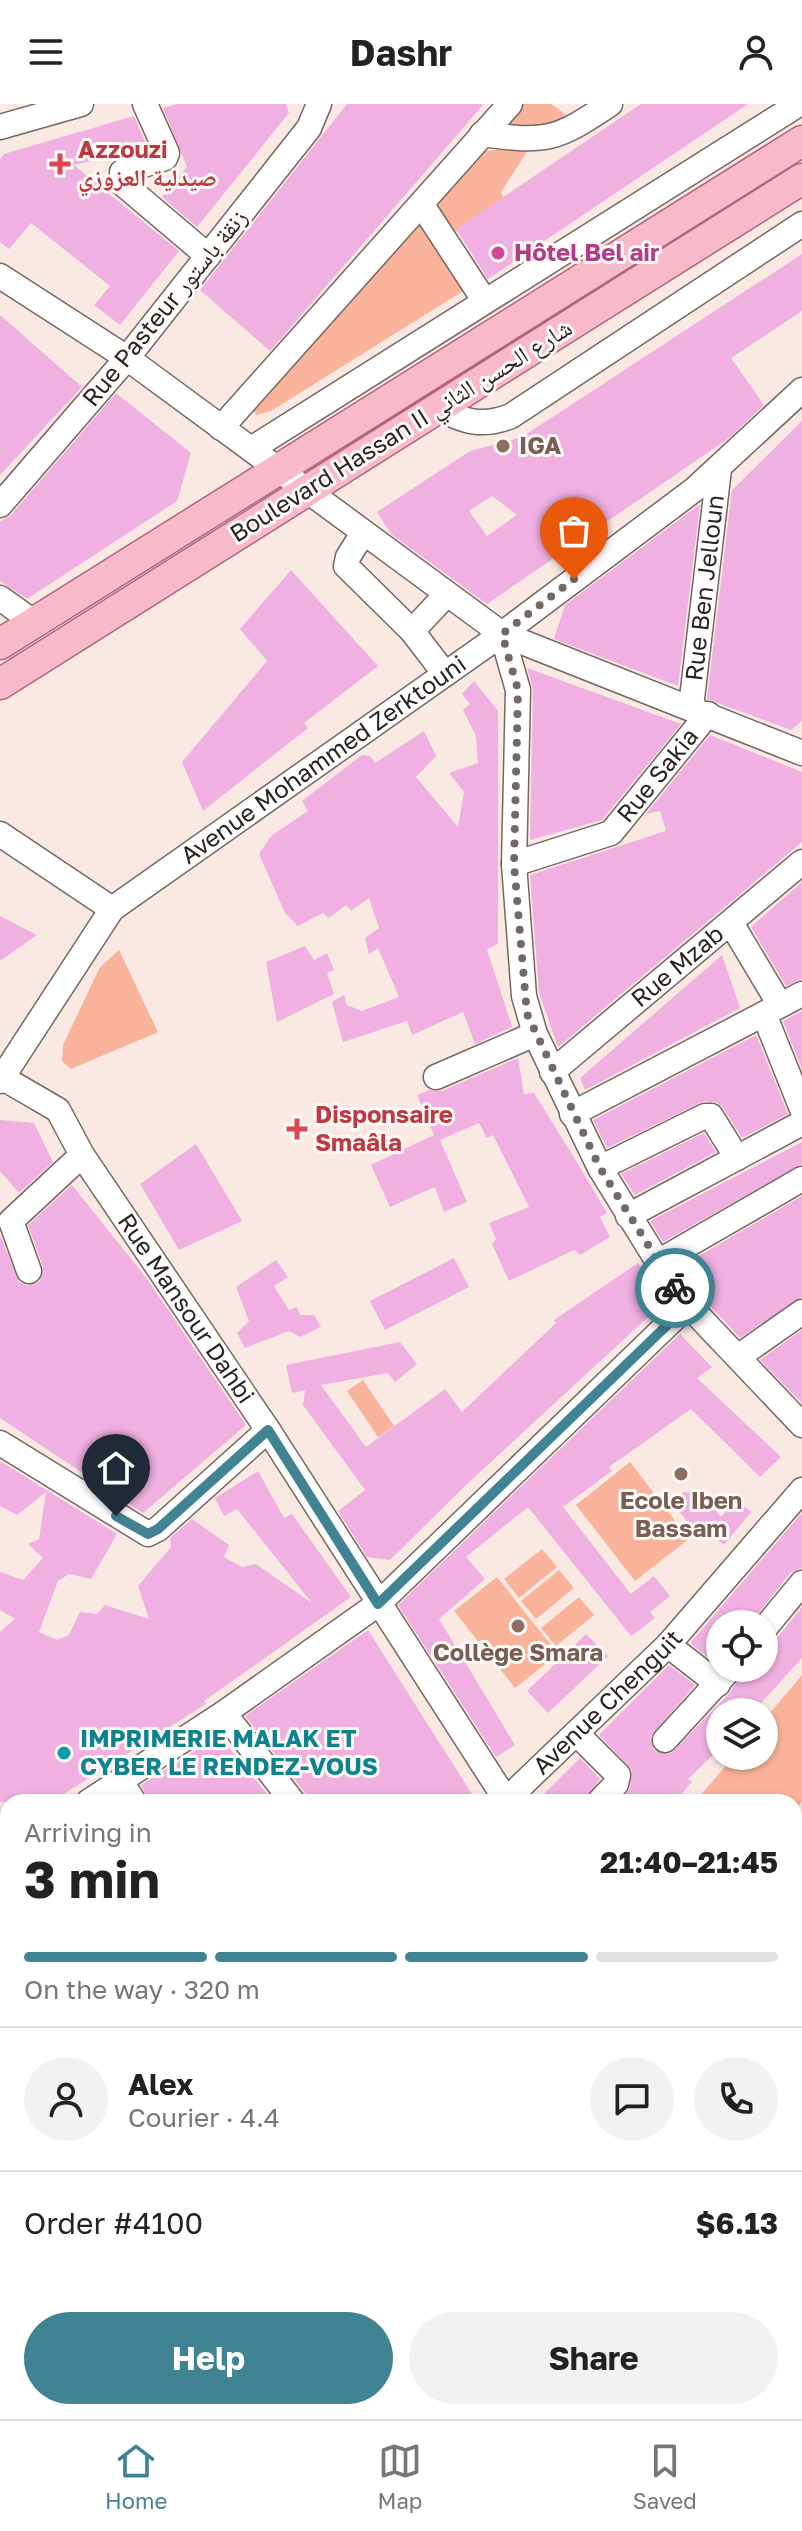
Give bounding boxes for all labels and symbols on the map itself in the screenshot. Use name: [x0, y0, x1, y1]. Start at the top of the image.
place label: Azzouzi صيدلية العزوزي: [78, 134, 217, 197]
marker: Azzouzi صيدلية العزوزي: [49, 153, 71, 175]
street label: Rue Pasteur زنقة باستور: [75, 203, 253, 412]
place label: Hôtel Bel air: [514, 237, 659, 266]
marker: Hôtel Bel air: [489, 244, 507, 262]
street label: Boulevard Hassan II شارع الحسن الثاني: [224, 312, 580, 553]
place label: IGA: [519, 430, 561, 459]
marker: IGA: [494, 437, 512, 455]
street label: Rue Ben Jelloun: [678, 493, 729, 682]
pin: [540, 497, 608, 579]
street label: Avenue Mohammed Zerktouni: [174, 648, 471, 869]
street label: Rue Sakia: [610, 722, 704, 827]
street label: Rue Mzab: [625, 918, 729, 1012]
place label: Disponsaire Smaâla: [315, 1099, 453, 1156]
marker: Disponsaire Smaâla: [286, 1118, 308, 1140]
street label: Rue Mansour Dahbi: [113, 1207, 261, 1408]
courier: [635, 1248, 715, 1328]
pin: [82, 1434, 150, 1516]
marker: Ecole Iben Bassam: [672, 1465, 690, 1483]
place label: Ecole Iben Bassam: [620, 1485, 742, 1542]
marker: Collège Smara: [509, 1617, 527, 1635]
street label: Avenue Chenguit: [526, 1623, 688, 1780]
place label: Collège Smara: [433, 1637, 603, 1666]
place label: IMPRIMERIE MALAK ET CYBER LE RENDEZ-VOUS: [80, 1723, 378, 1780]
marker: IMPRIMERIE MALAK ET CYBER LE RENDEZ-VOUS: [55, 1744, 73, 1762]

